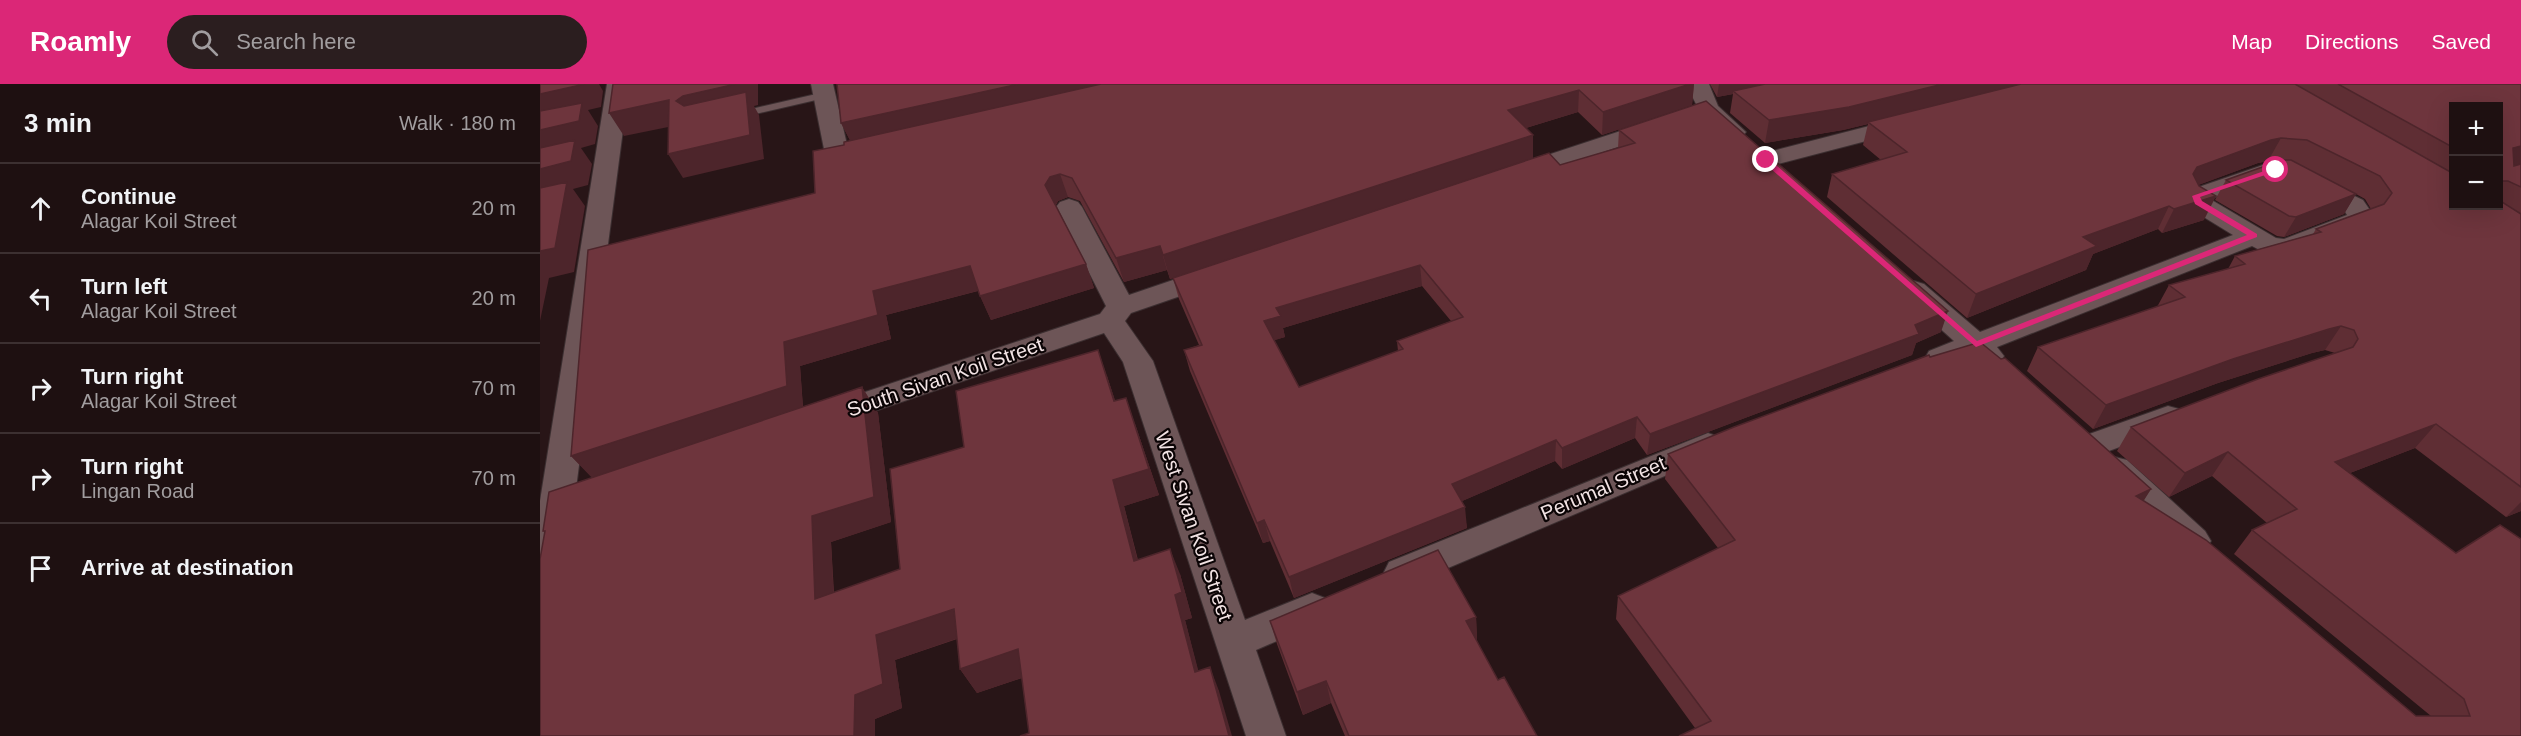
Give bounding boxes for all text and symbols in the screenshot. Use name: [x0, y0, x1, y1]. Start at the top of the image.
search box: [167, 15, 587, 69]
text: Roamly: [30, 26, 131, 57]
icon: search: [188, 26, 221, 59]
text: Search here: [236, 29, 356, 54]
text: Map: [2231, 30, 2272, 53]
text: Directions: [2305, 30, 2398, 53]
text: Saved: [2431, 30, 2491, 53]
map controls: [2449, 102, 2503, 210]
button: +: [2449, 102, 2503, 156]
text: 3 min: [24, 108, 92, 138]
text: Walk · 180 m: [399, 112, 516, 134]
route end: [1752, 146, 1778, 172]
route start: [2262, 156, 2288, 182]
button: −: [2449, 156, 2503, 210]
text: Continue: [81, 184, 176, 209]
icon: ahead: [24, 192, 57, 225]
text: 20 m: [472, 197, 516, 219]
text: Alagar Koil Street: [81, 210, 237, 232]
text: Turn left: [81, 274, 167, 299]
icon: left: [24, 282, 57, 315]
text: 20 m: [472, 287, 516, 309]
text: Alagar Koil Street: [81, 300, 237, 322]
street label: South Sivan Koil Street: [844, 333, 1046, 421]
text: Turn right: [81, 364, 183, 389]
icon: right: [24, 372, 57, 405]
text: 70 m: [472, 377, 516, 399]
text: Alagar Koil Street: [81, 390, 237, 412]
street label: West Sivan Koil Street: [1151, 429, 1237, 624]
street label: Perumal Street: [1537, 452, 1669, 524]
text: Turn right: [81, 454, 183, 479]
icon: right: [24, 462, 57, 495]
text: 70 m: [472, 467, 516, 489]
text: Lingan Road: [81, 480, 194, 502]
icon: arrive: [24, 552, 57, 585]
text: Arrive at destination: [81, 555, 294, 580]

